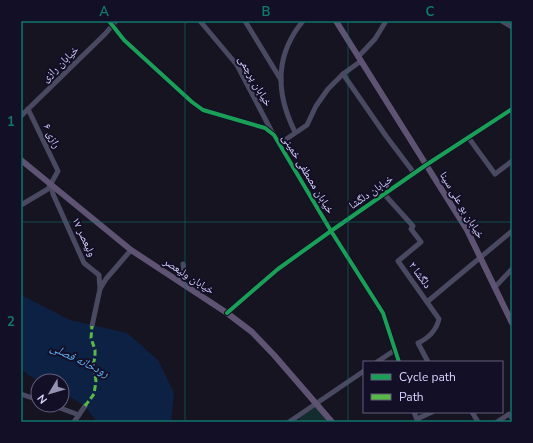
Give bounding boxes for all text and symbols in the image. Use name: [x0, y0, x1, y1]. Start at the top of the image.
text: A: [99, 3, 109, 21]
text: B: [262, 3, 271, 21]
text: C: [426, 3, 435, 21]
street label: خیابان رازی: [38, 42, 82, 86]
street label: خیابان پرچمی: [234, 53, 276, 109]
text: 1: [7, 113, 15, 131]
street label: رازی ۶: [40, 121, 64, 151]
street label: خیابان مصطفی خمینی: [278, 131, 338, 217]
street label: خیابان بو علی سینا: [436, 169, 488, 241]
street label: خیابان دلگشا: [346, 171, 396, 213]
street label: ولیعصر ۱۷: [68, 215, 100, 259]
street label: خیابان ولیعصر: [160, 253, 217, 298]
street label: دلگشا ۲: [405, 259, 435, 292]
text: 2: [7, 313, 15, 331]
water label: رودخانه فصلی: [48, 339, 112, 381]
legend: [363, 361, 503, 413]
text: Cycle path: [399, 369, 456, 385]
north arrow: [30, 373, 70, 413]
text: Path: [399, 389, 424, 405]
text: N: [34, 391, 51, 407]

